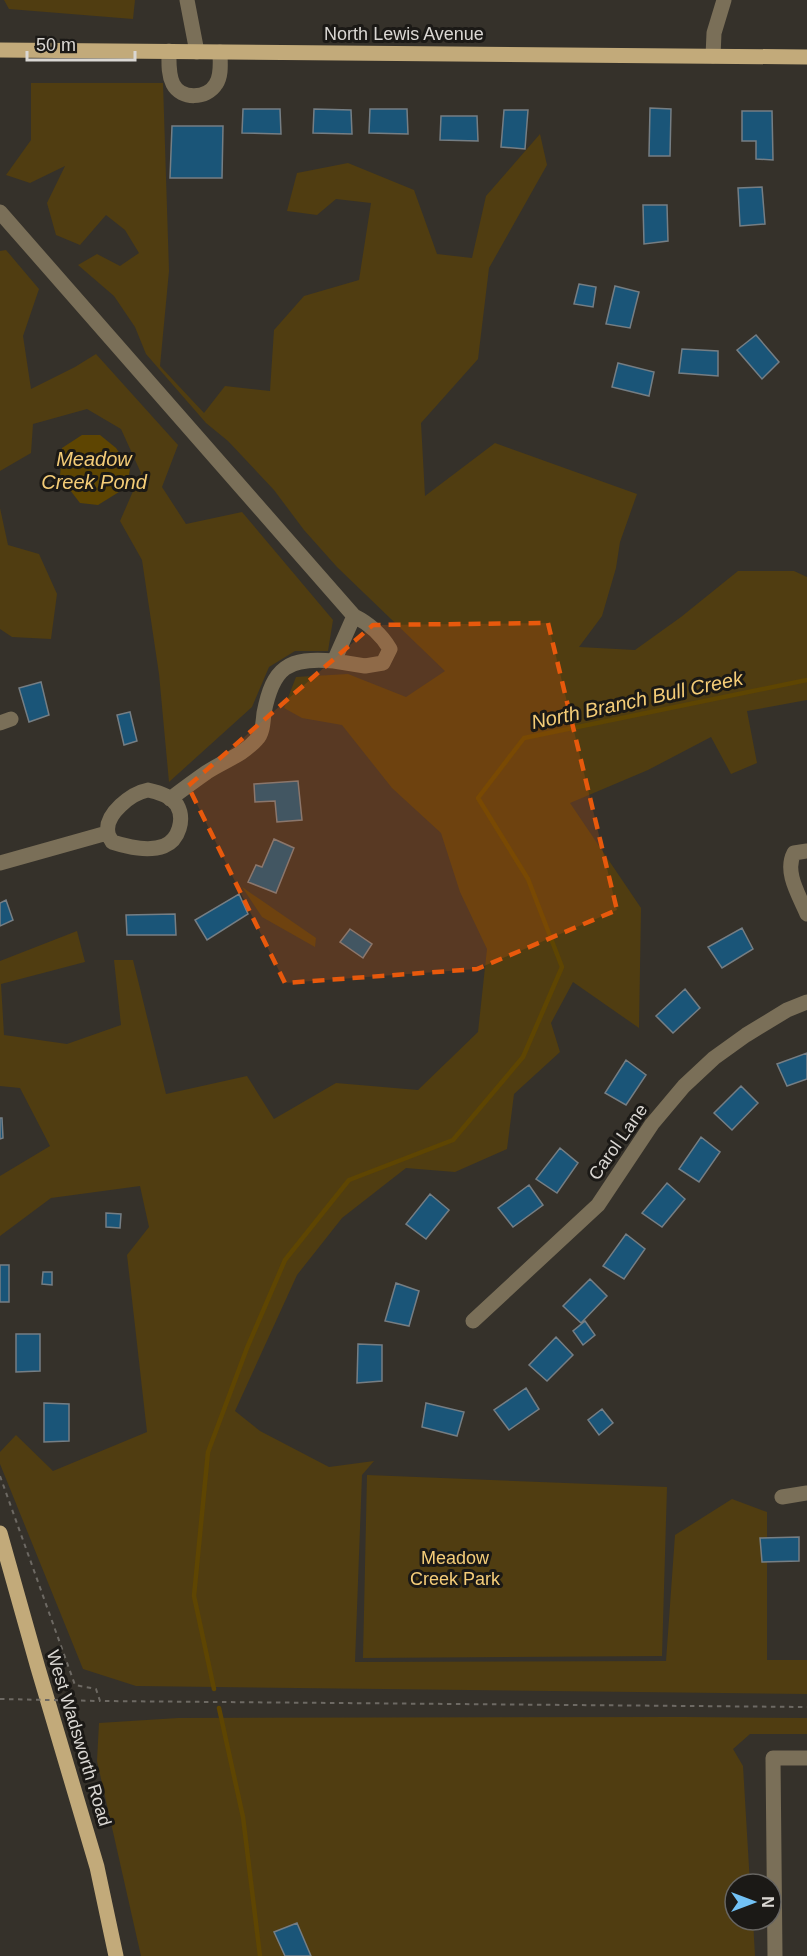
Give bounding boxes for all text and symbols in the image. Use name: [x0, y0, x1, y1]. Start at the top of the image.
scale bar: [27, 24, 135, 62]
street label: North Lewis Avenue: [324, 24, 484, 44]
text: 50 m: [36, 35, 76, 55]
water label: Meadow Creek Pond: [41, 448, 148, 493]
water label: North Branch Bull Creek: [529, 667, 746, 733]
street label: Carol Lane: [585, 1100, 651, 1184]
park label: Meadow Creek Park: [410, 1548, 501, 1589]
street label: West Wadsworth Road: [43, 1648, 115, 1828]
north arrow: [723, 1872, 783, 1932]
text: N: [759, 1896, 776, 1908]

